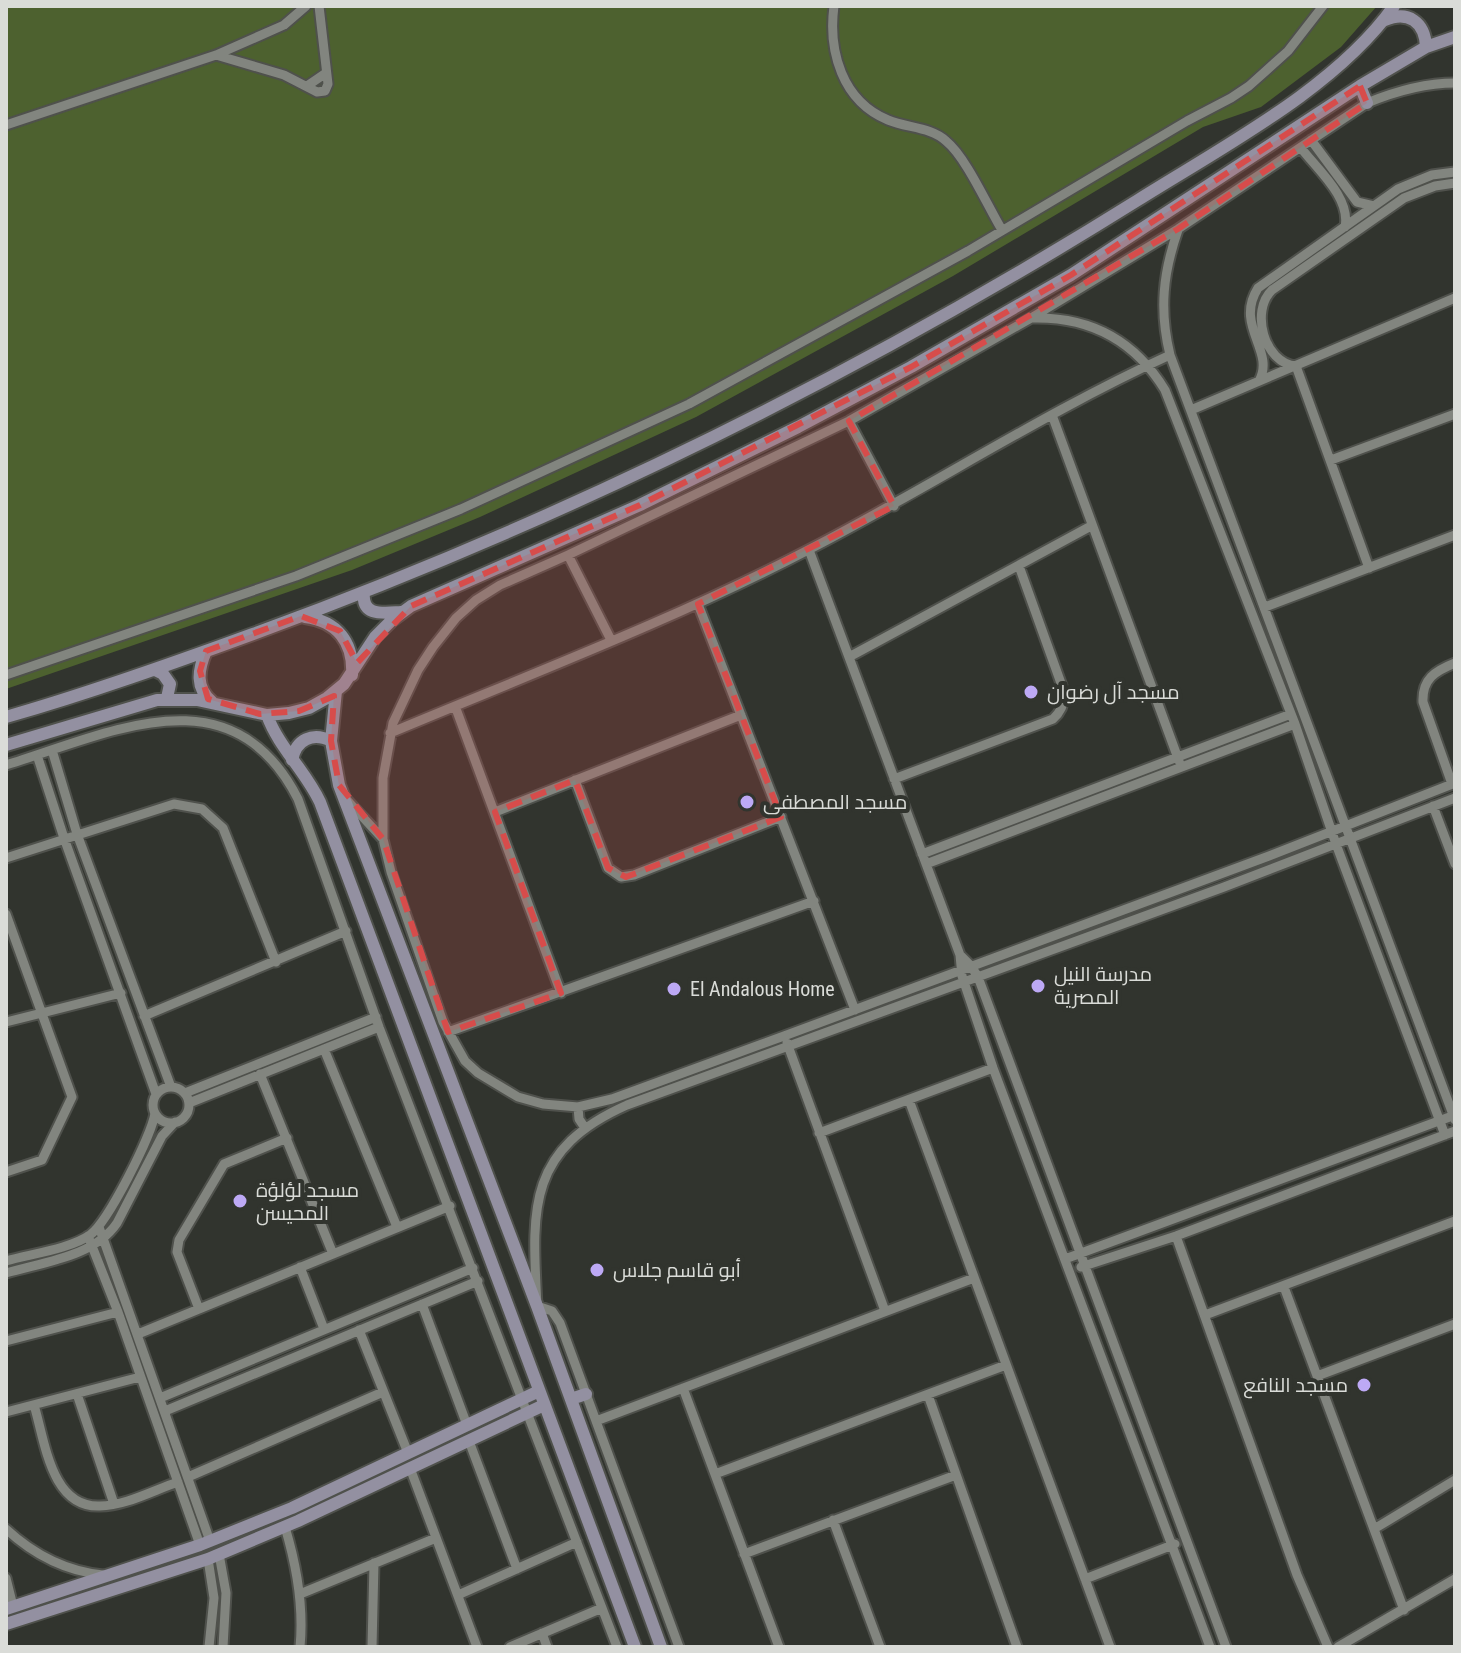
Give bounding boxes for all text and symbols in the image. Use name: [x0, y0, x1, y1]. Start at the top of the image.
place label: مسجد آل رضوان: [1047, 680, 1180, 705]
marker: مسجد آل رضوان: [1022, 683, 1040, 701]
place label: مسجد المصطفى: [763, 790, 907, 815]
marker: مسجد المصطفى: [738, 793, 756, 811]
place label: مدرسة النيل المصرية: [1054, 962, 1152, 1009]
place label: El Andalous Home: [690, 977, 835, 1001]
marker: مدرسة النيل المصرية: [1029, 977, 1047, 995]
marker: El Andalous Home: [665, 980, 683, 998]
place label: مسجد لؤلؤة المحيسن: [256, 1178, 359, 1226]
marker: مسجد لؤلؤة المحيسن: [231, 1192, 249, 1210]
place label: أبو قاسم جلاس: [613, 1258, 741, 1284]
marker: أبو قاسم جلاس: [588, 1261, 606, 1279]
place label: مسجد النافع: [1243, 1373, 1348, 1399]
marker: مسجد النافع: [1355, 1376, 1373, 1394]

